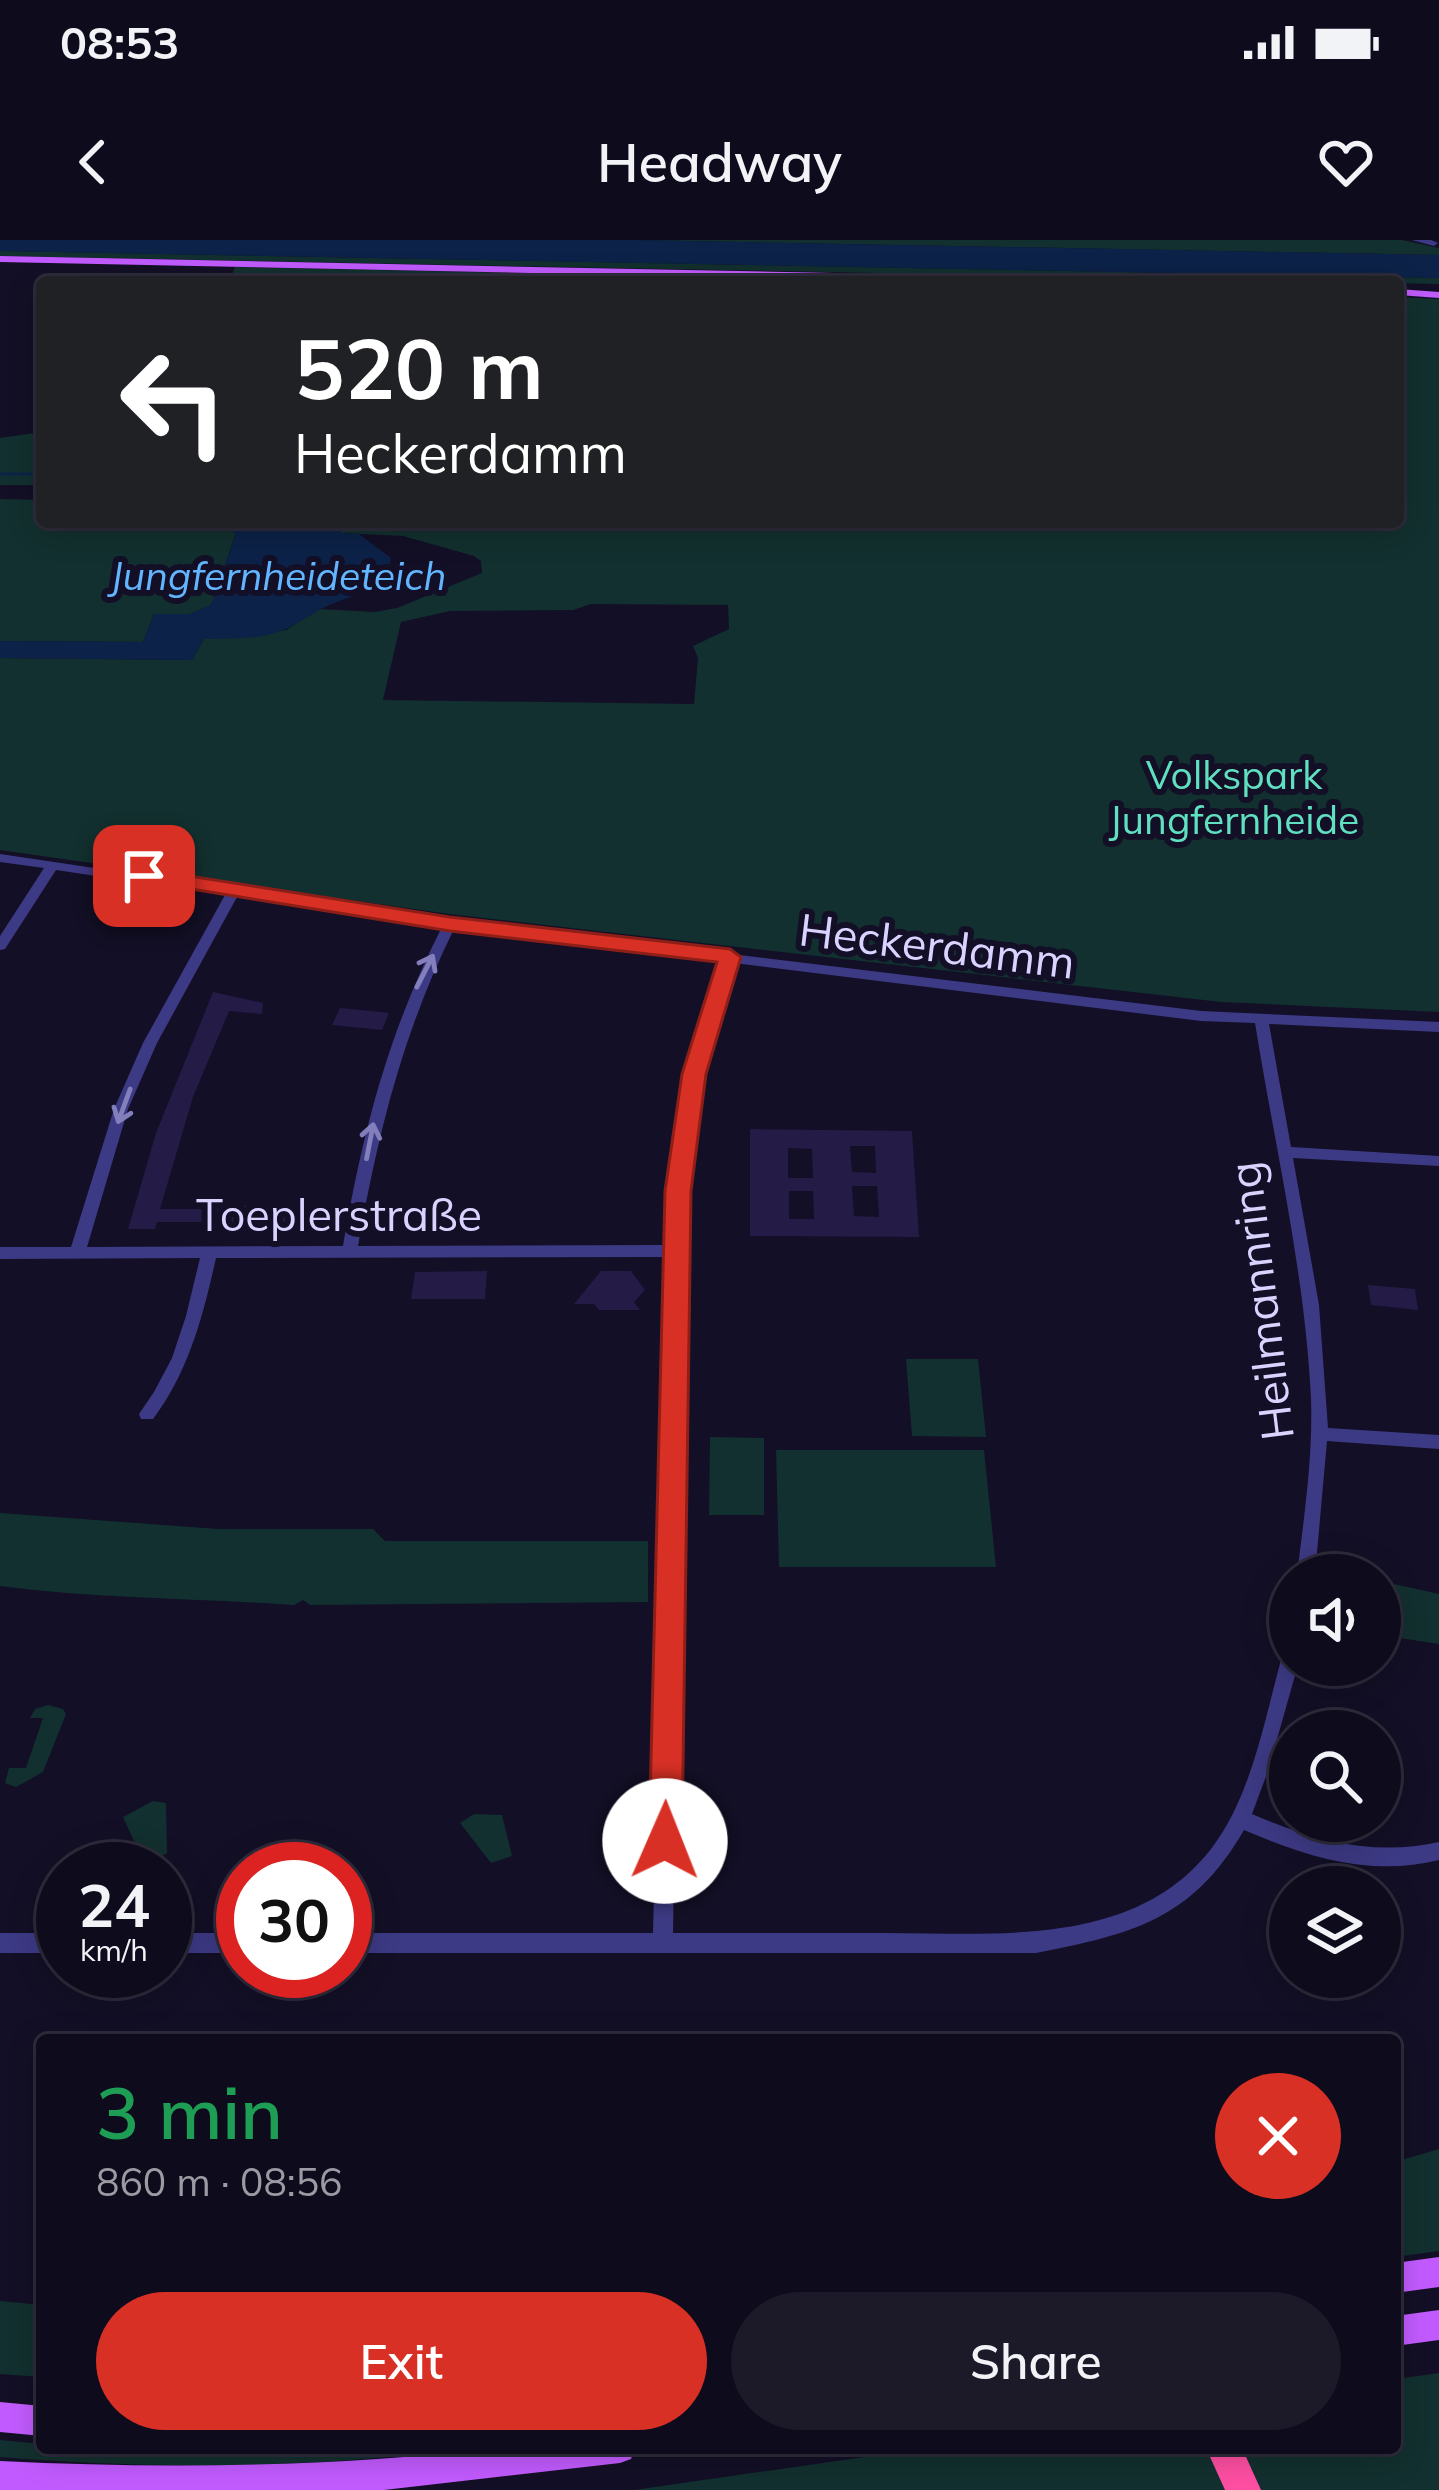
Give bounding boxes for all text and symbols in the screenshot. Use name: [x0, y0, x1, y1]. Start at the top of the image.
text: 08:53: [60, 14, 179, 70]
text: Headway: [597, 128, 842, 196]
icon: back: [60, 129, 126, 195]
icon: heart: [1313, 129, 1379, 195]
text: 520 m: [294, 315, 544, 420]
icon: left: [96, 324, 252, 480]
text: Heckerdamm: [294, 419, 627, 487]
water label: Jungfernheideteich: [107, 551, 446, 600]
park label: Volkspark Jungfernheide: [1109, 750, 1359, 844]
pin: [93, 825, 195, 927]
icon: arrive: [111, 843, 177, 909]
street label: Heckerdamm: [796, 900, 1078, 990]
one-way arrow: [415, 954, 438, 989]
one-way arrow: [111, 1087, 133, 1124]
one-way arrow: [359, 1122, 382, 1160]
street label: Heilmannring: [1215, 1159, 1305, 1444]
street label: Toeplerstraße: [196, 1186, 482, 1242]
map controls: [1269, 1554, 1401, 1998]
button: sound: [1269, 1554, 1401, 1686]
button: search: [1269, 1710, 1401, 1842]
position arrow: [602, 1778, 728, 1904]
speed limit sign: 30: [216, 1842, 372, 1998]
button: layers: [1269, 1866, 1401, 1998]
text: 24: [78, 1867, 150, 1942]
text: km/h: [80, 1931, 148, 1969]
text: 3 min: [96, 2067, 283, 2157]
button: close: [1215, 2073, 1341, 2199]
text: 860 m · 08:56: [96, 2157, 342, 2206]
button: Exit: [96, 2292, 707, 2430]
button: Share: [731, 2292, 1341, 2430]

